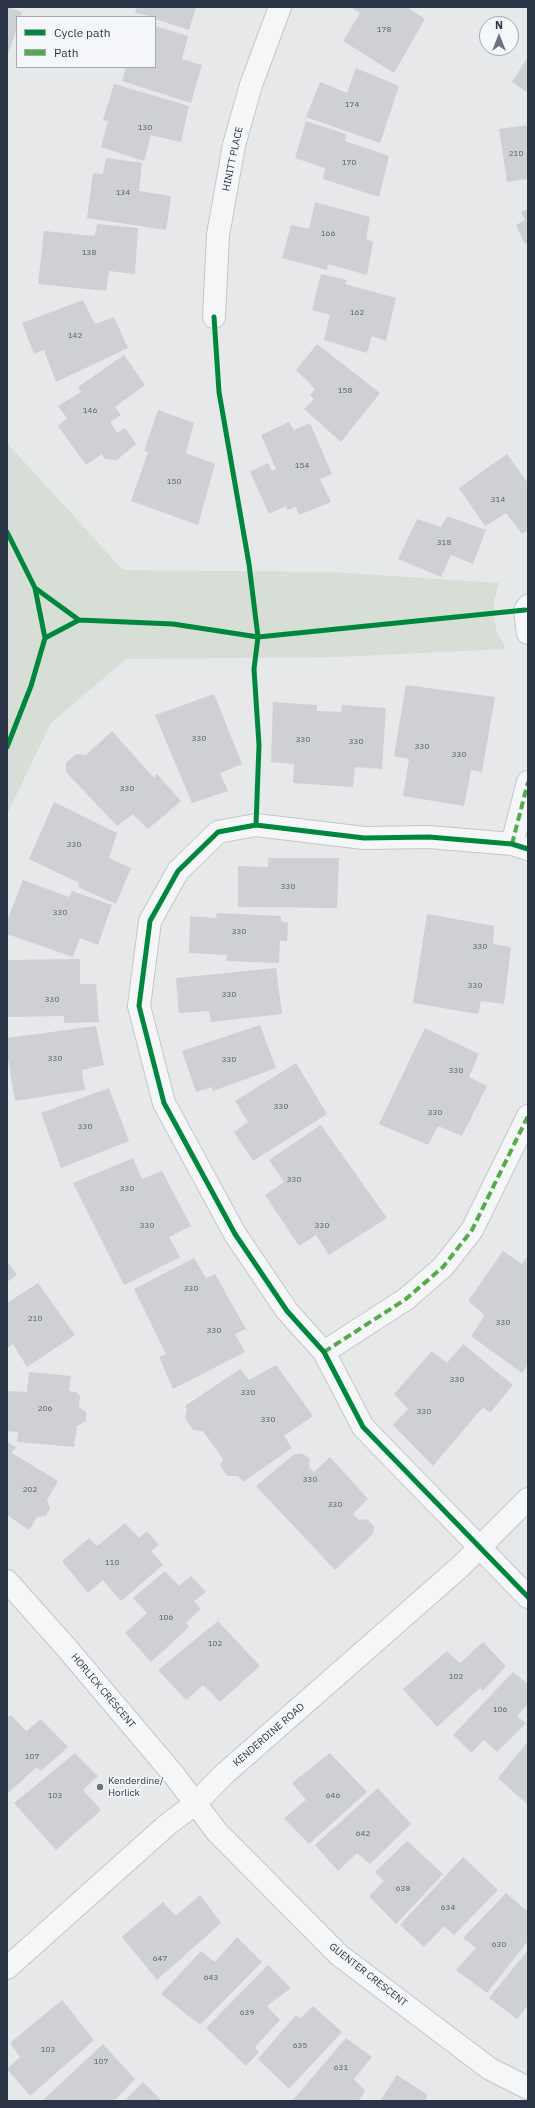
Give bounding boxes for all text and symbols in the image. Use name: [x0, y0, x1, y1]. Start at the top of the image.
legend: [16, 16, 156, 68]
north arrow: [479, 16, 519, 56]
text: N: [495, 18, 503, 32]
text: Cycle path: [54, 25, 111, 40]
house number: 178: [377, 25, 391, 35]
text: Path: [54, 45, 79, 60]
house number: 174: [345, 100, 359, 110]
house number: 130: [138, 123, 152, 133]
street label: HINITT PLACE: [220, 126, 246, 192]
house number: 210: [509, 149, 523, 159]
house number: 170: [342, 158, 356, 168]
house number: 134: [116, 188, 130, 198]
house number: 166: [321, 229, 335, 239]
house number: 138: [82, 248, 96, 258]
house number: 162: [350, 308, 364, 318]
house number: 142: [68, 331, 82, 341]
house number: 158: [338, 386, 352, 396]
house number: 146: [83, 406, 97, 416]
house number: 154: [295, 461, 309, 471]
house number: 150: [167, 477, 181, 487]
house number: 314: [491, 495, 505, 505]
house number: 318: [437, 538, 451, 548]
house number: 330: [192, 734, 206, 744]
house number: 330: [296, 735, 310, 745]
house number: 330: [349, 737, 363, 747]
house number: 330: [415, 742, 429, 752]
house number: 330: [452, 750, 466, 760]
house number: 330: [120, 784, 134, 794]
house number: 330: [67, 840, 81, 850]
house number: 330: [281, 882, 295, 892]
house number: 330: [53, 908, 67, 918]
house number: 330: [232, 927, 246, 937]
house number: 330: [473, 942, 487, 952]
house number: 330: [468, 981, 482, 991]
house number: 330: [222, 990, 236, 1000]
house number: 330: [45, 995, 59, 1005]
house number: 330: [48, 1054, 62, 1064]
house number: 330: [222, 1055, 236, 1065]
house number: 330: [449, 1066, 463, 1076]
house number: 330: [274, 1102, 288, 1112]
house number: 330: [428, 1108, 442, 1118]
house number: 330: [78, 1122, 92, 1132]
house number: 330: [287, 1175, 301, 1185]
house number: 330: [120, 1184, 134, 1194]
house number: 330: [140, 1221, 154, 1231]
house number: 330: [315, 1221, 329, 1231]
house number: 330: [184, 1284, 198, 1294]
house number: 210: [28, 1314, 42, 1324]
house number: 330: [496, 1318, 510, 1328]
house number: 330: [207, 1326, 221, 1336]
house number: 330: [450, 1375, 464, 1385]
house number: 330: [241, 1388, 255, 1398]
house number: 206: [38, 1404, 52, 1414]
house number: 330: [417, 1407, 431, 1417]
house number: 330: [261, 1415, 275, 1425]
house number: 330: [303, 1475, 317, 1485]
house number: 202: [23, 1485, 37, 1495]
house number: 330: [328, 1500, 342, 1510]
house number: 110: [105, 1558, 119, 1568]
house number: 106: [159, 1613, 173, 1623]
house number: 102: [208, 1639, 222, 1649]
street label: HORLICK CRESCENT: [68, 1651, 138, 1731]
house number: 102: [449, 1672, 463, 1682]
street label: KENDERDINE ROAD: [231, 1701, 307, 1769]
house number: 106: [493, 1705, 507, 1715]
house number: 107: [25, 1752, 39, 1762]
place label: Kenderdine/ Horlick: [108, 1775, 163, 1798]
marker: Kenderdine/ Horlick: [95, 1782, 105, 1792]
house number: 103: [48, 1791, 62, 1801]
house number: 646: [326, 1791, 340, 1801]
house number: 642: [356, 1829, 370, 1839]
house number: 638: [396, 1884, 410, 1894]
house number: 634: [441, 1903, 455, 1913]
house number: 630: [492, 1940, 506, 1950]
street label: GUENTER CRESCENT: [326, 1941, 410, 2009]
house number: 647: [153, 1954, 167, 1964]
house number: 643: [204, 1973, 218, 1983]
house number: 639: [240, 2008, 254, 2018]
house number: 635: [293, 2041, 307, 2051]
house number: 103: [41, 2045, 55, 2055]
house number: 107: [94, 2057, 108, 2067]
house number: 631: [334, 2063, 348, 2073]

